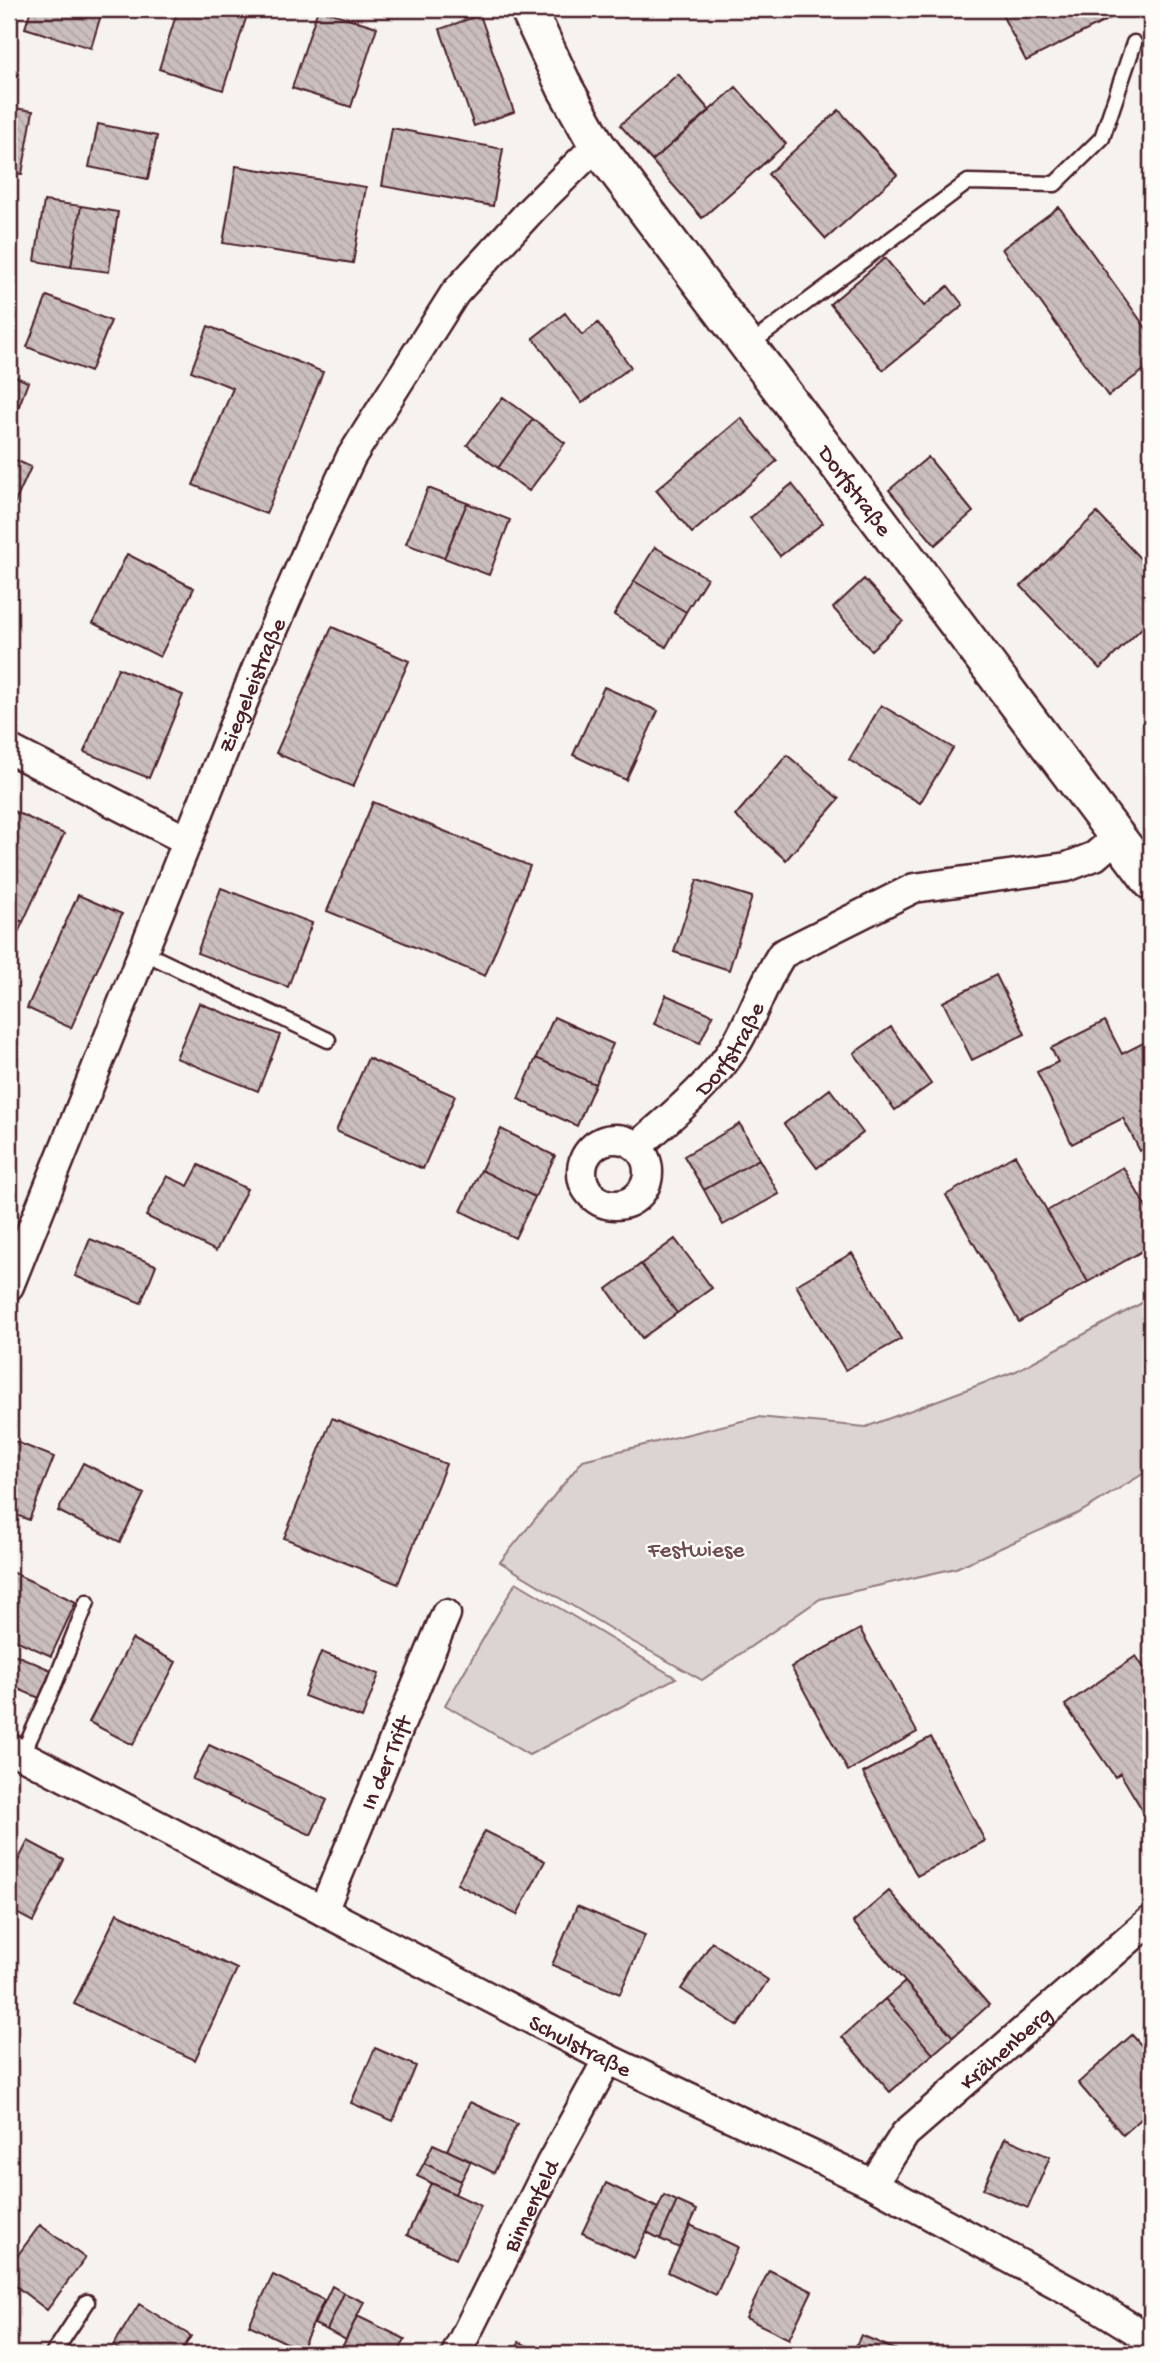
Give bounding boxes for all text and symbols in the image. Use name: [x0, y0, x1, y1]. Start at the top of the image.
street label: Dorfstraße: [809, 440, 897, 544]
street label: Ziegeleistraße: [214, 614, 294, 757]
street label: Dorfstraße: [690, 998, 773, 1105]
park label: Festwiese: [647, 1538, 745, 1565]
street label: In der Trift: [356, 1711, 420, 1815]
street label: Krähenberg: [955, 2002, 1059, 2097]
street label: Schulstraße: [523, 2010, 636, 2085]
street label: Binnenfeld: [498, 2155, 568, 2258]

